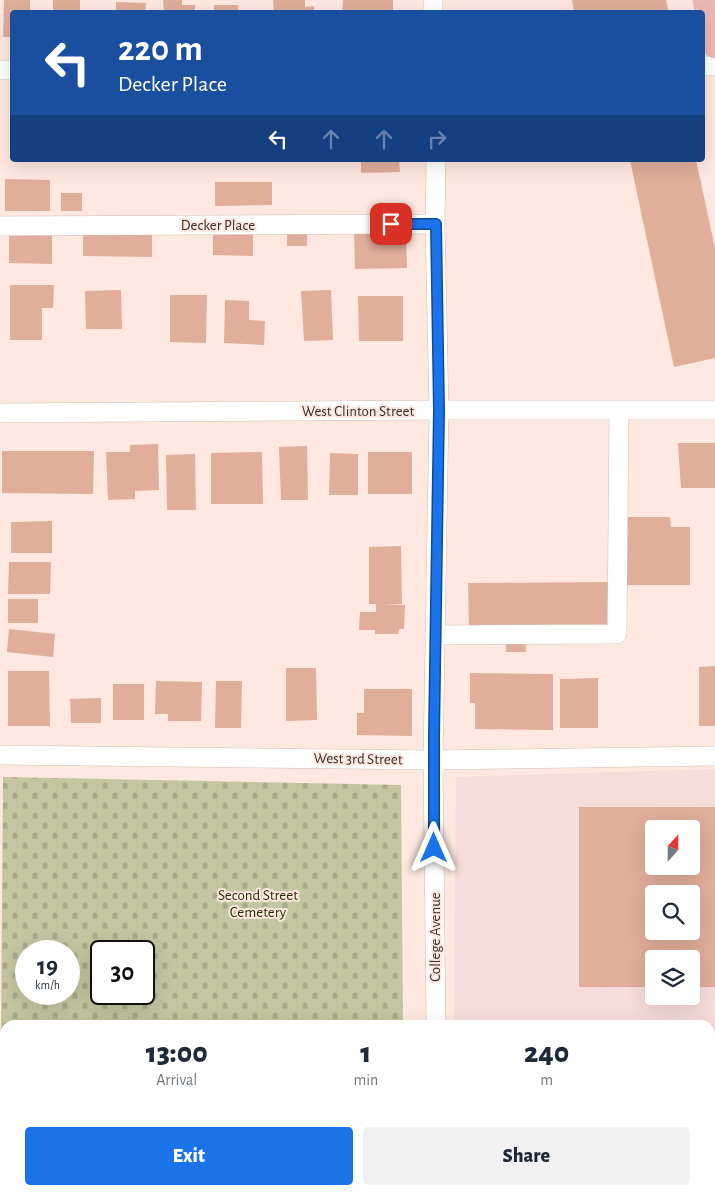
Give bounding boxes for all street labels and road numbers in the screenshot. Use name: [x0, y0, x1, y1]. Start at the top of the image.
street label: Decker Place: [181, 218, 255, 233]
street label: West Clinton Street: [302, 404, 415, 419]
street label: West 3rd Street: [313, 751, 403, 767]
street label: College Avenue: [428, 892, 443, 982]

